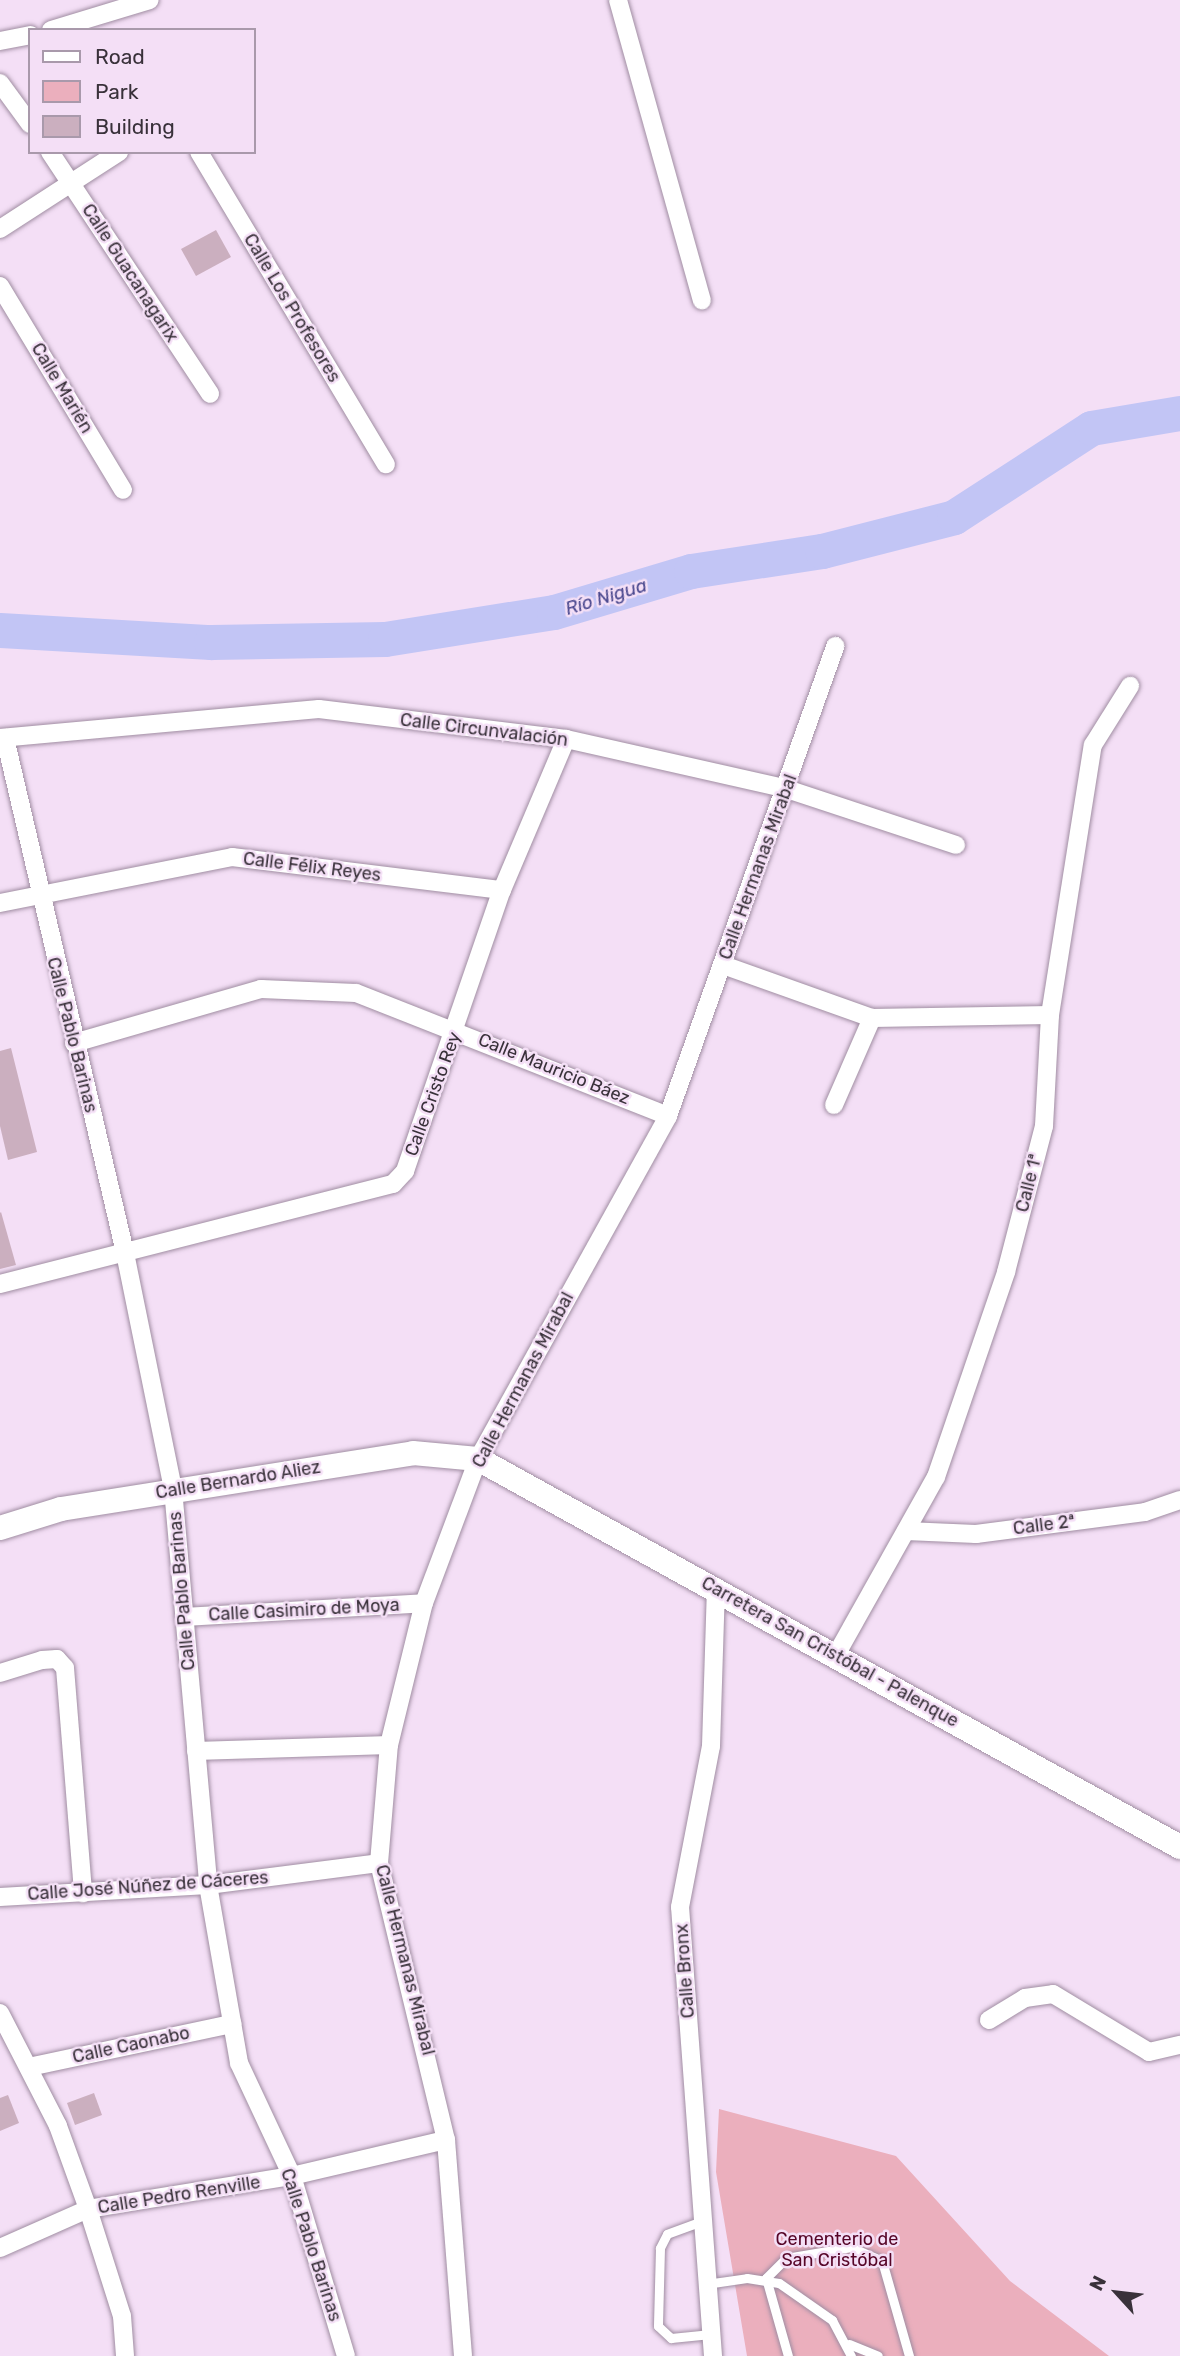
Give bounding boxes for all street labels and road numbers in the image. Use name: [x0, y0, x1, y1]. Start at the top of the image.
street label: Calle Guacanagarix: [77, 200, 183, 346]
street label: Calle Los Profesores: [239, 230, 345, 386]
street label: Calle Marién: [27, 339, 97, 437]
street label: Calle Circunvalación: [399, 709, 569, 751]
street label: Calle Hermanas Mirabal: [714, 771, 802, 963]
street label: Calle Félix Reyes: [242, 848, 382, 886]
street label: Calle Pablo Barinas: [42, 955, 102, 1115]
street label: Calle Cristo Rey: [401, 1029, 465, 1159]
street label: Calle Mauricio Báez: [475, 1029, 633, 1109]
street label: Calle 1ª: [1011, 1152, 1047, 1214]
street label: Calle Hermanas Mirabal: [468, 1289, 578, 1471]
street label: Calle Bernardo Aliez: [154, 1456, 322, 1504]
street label: Calle 2ª: [1012, 1510, 1076, 1540]
street label: Calle Pablo Barinas: [164, 1511, 200, 1671]
street label: Carretera San Cristóbal - Palenque: [698, 1572, 962, 1732]
street label: Calle Casimiro de Moya: [208, 1594, 400, 1626]
street label: Calle Hermanas Mirabal: [371, 1862, 439, 2058]
street label: Calle José Núñez de Cáceres: [27, 1867, 269, 1905]
street label: Calle Bronx: [671, 1923, 699, 2019]
street label: Calle Caonabo: [70, 2022, 192, 2068]
street label: Calle Pablo Barinas: [276, 2166, 346, 2324]
street label: Calle Pedro Renville: [96, 2171, 262, 2219]

